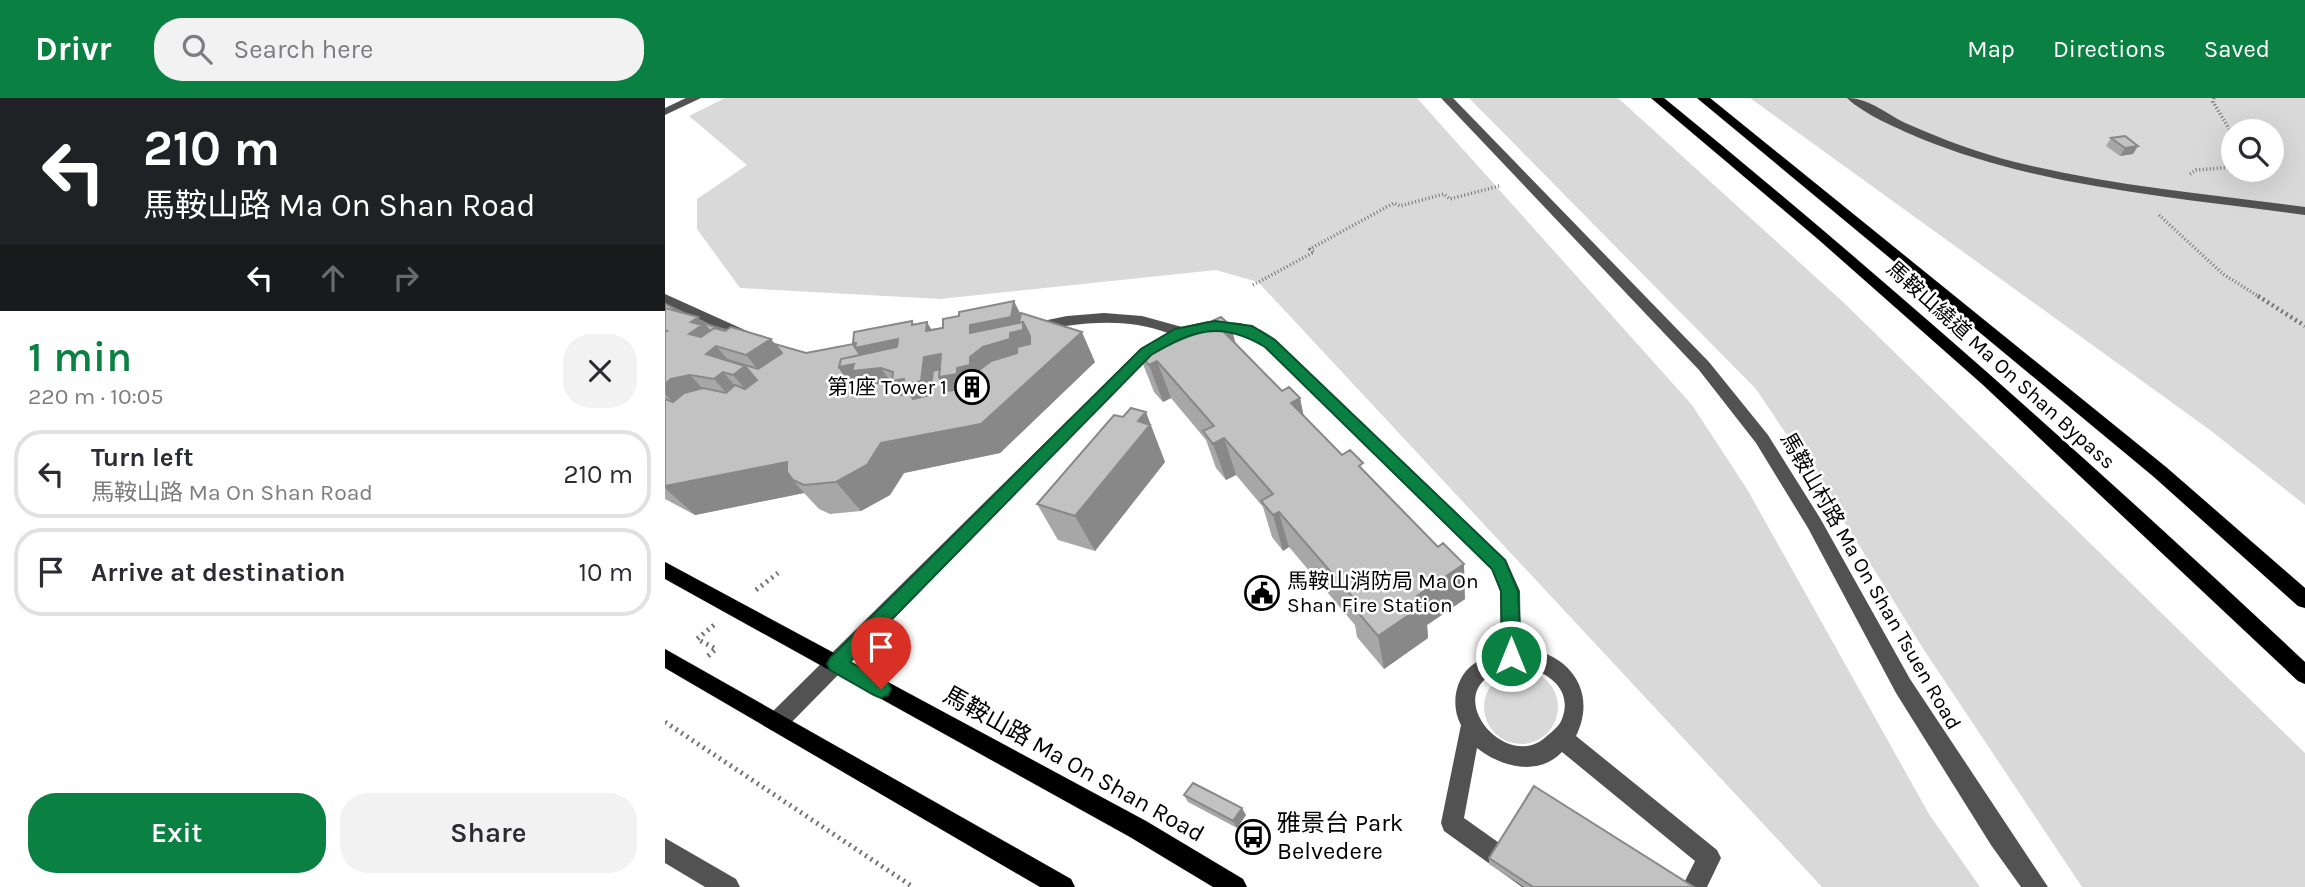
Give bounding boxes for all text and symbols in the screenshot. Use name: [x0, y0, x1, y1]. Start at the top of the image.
search box: [154, 18, 644, 81]
text: Drivr: [35, 30, 112, 68]
icon: search: [178, 30, 216, 68]
text: Search here: [234, 34, 373, 65]
text: Map: [1967, 35, 2015, 63]
text: Directions: [2053, 35, 2166, 63]
text: Saved: [2204, 35, 2270, 63]
map controls: [2221, 119, 2284, 182]
button: search: [2221, 119, 2284, 182]
text: 210 m: [143, 120, 280, 177]
icon: left: [28, 126, 119, 217]
text: 馬鞍山路 Ma On Shan Road: [143, 187, 535, 224]
street label: 馬鞍山繞道 Ma On Shan Bypass: [1882, 256, 2120, 474]
icon: left: [241, 259, 279, 297]
icon: ahead: [314, 259, 352, 297]
icon: right: [387, 259, 425, 297]
text: 1 min: [28, 332, 132, 382]
button: close: [563, 334, 637, 408]
building icon: 第1座 Tower 1: [953, 368, 991, 406]
place label: 第1座 Tower 1: [827, 375, 947, 399]
text: 220 m · 10:05: [28, 383, 164, 410]
street label: 馬鞍山村路 Ma On Shan Tsuen Road: [1776, 428, 1966, 734]
text: Turn left: [91, 442, 193, 473]
icon: left: [32, 455, 70, 493]
text: 210 m: [563, 459, 633, 490]
text: 馬鞍山路 Ma On Shan Road: [91, 479, 373, 506]
icon: arrive: [32, 553, 70, 591]
text: Arrive at destination: [91, 557, 345, 588]
text: 10 m: [578, 557, 633, 588]
place label: 馬鞍山消防局 Ma On Shan Fire Station: [1287, 569, 1479, 617]
public building icon: 馬鞍山消防局 Ma On Shan Fire Station: [1243, 574, 1281, 612]
pin: [851, 617, 911, 689]
position arrow: [1474, 619, 1548, 693]
icon: arrive: [862, 628, 900, 666]
street label: 馬鞍山路 Ma On Shan Road: [939, 680, 1209, 848]
button: Exit: [28, 793, 326, 873]
button: Share: [340, 793, 637, 873]
place label: 雅景台 Park Belvedere: [1277, 809, 1403, 865]
bus stop icon: 雅景台 Park Belvedere: [1234, 818, 1272, 856]

